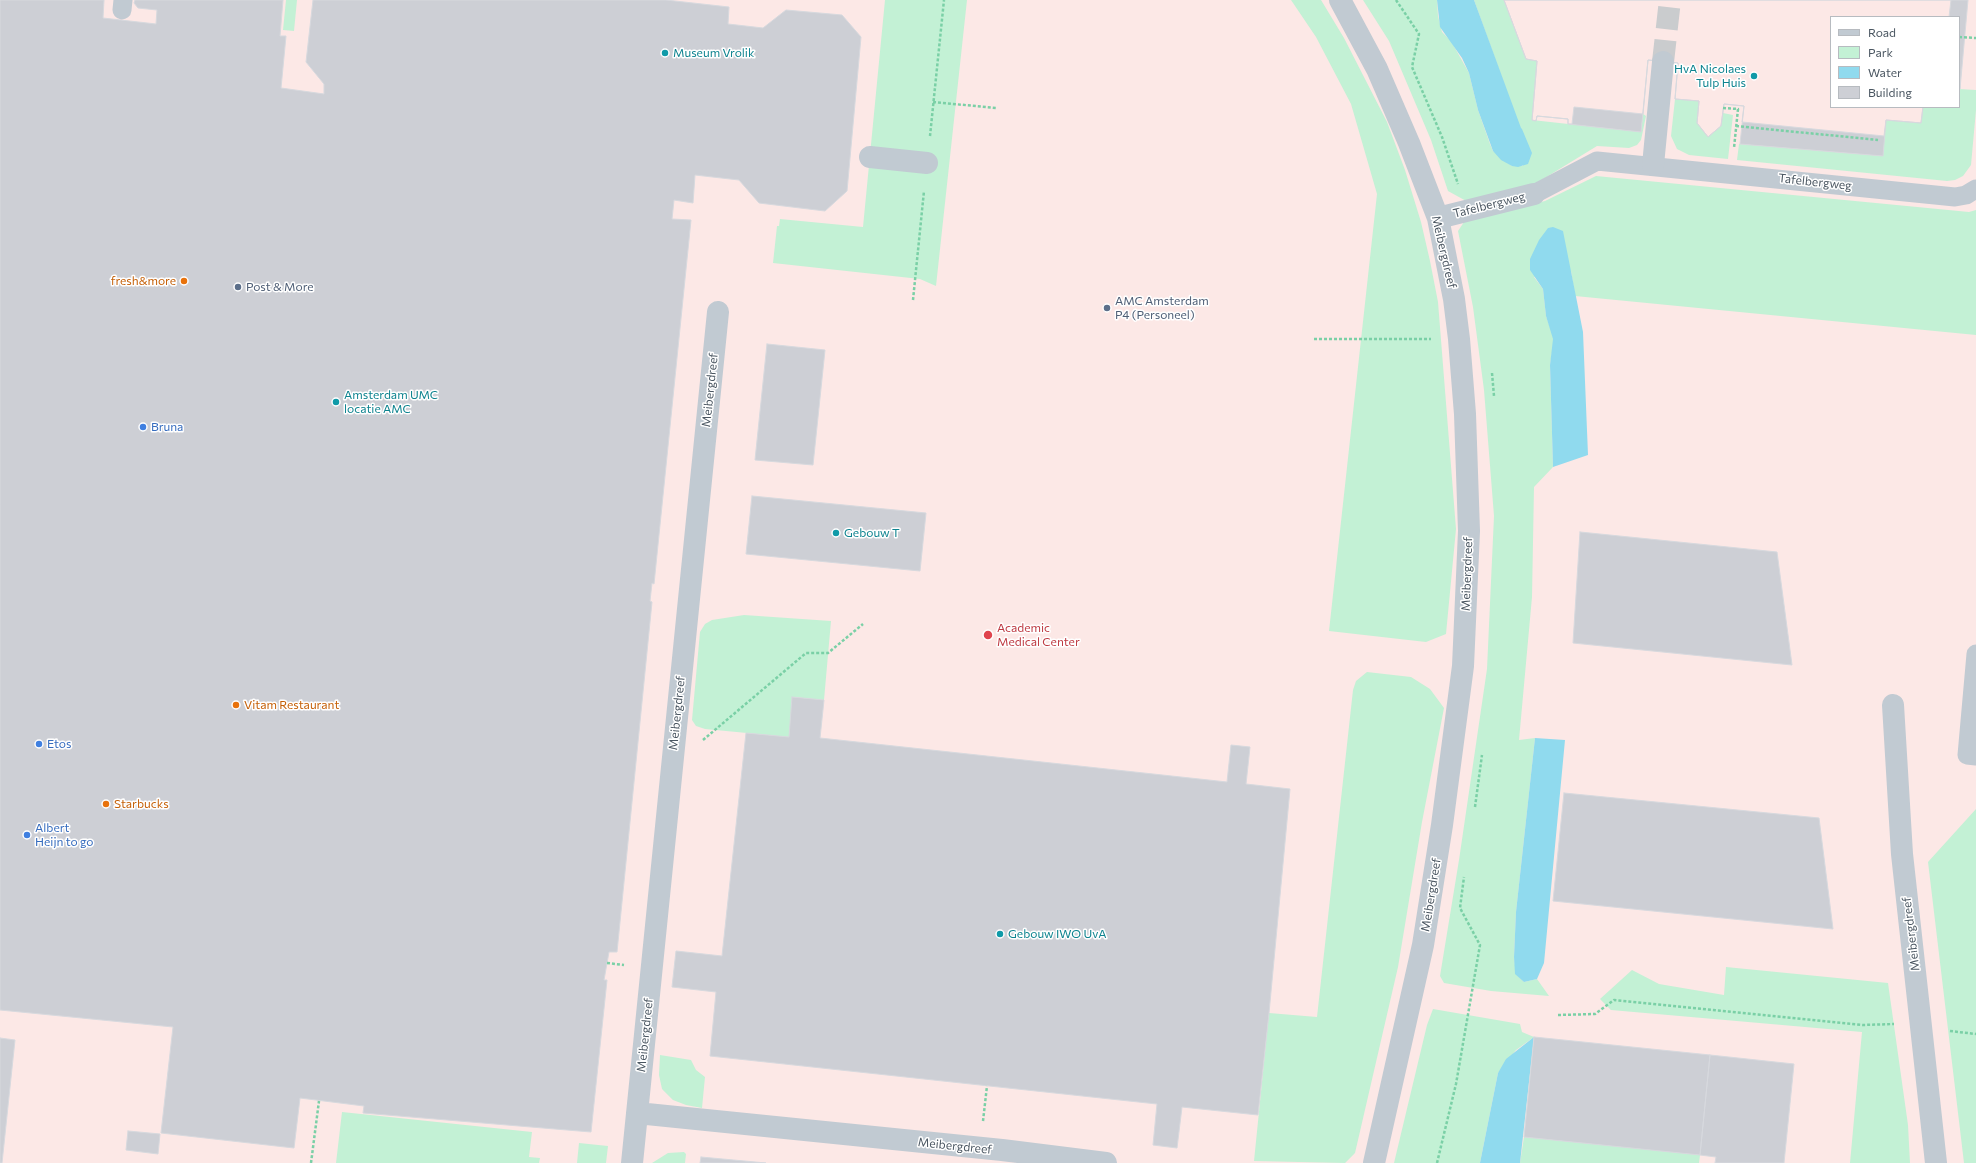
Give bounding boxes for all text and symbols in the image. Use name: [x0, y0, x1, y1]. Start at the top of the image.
legend: [1830, 16, 1960, 108]
text: Road: [1868, 25, 1896, 39]
text: Park: [1868, 45, 1893, 59]
place label: Museum Vrolik: [673, 46, 754, 60]
marker: Museum Vrolik: [660, 48, 670, 58]
place label: HvA Nicolaes Tulp Huis: [1674, 62, 1746, 90]
text: Water: [1868, 65, 1902, 79]
marker: HvA Nicolaes Tulp Huis: [1749, 71, 1759, 81]
text: Building: [1868, 85, 1912, 99]
street label: Tafelbergweg: [1778, 171, 1852, 193]
street label: Tafelbergweg: [1451, 189, 1527, 221]
street label: Meibergdreef: [1429, 214, 1459, 290]
place label: fresh&more: [111, 274, 176, 288]
marker: fresh&more: [179, 276, 189, 286]
place label: Post & More: [246, 280, 314, 294]
marker: Post & More: [233, 282, 243, 292]
place label: AMC Amsterdam P4 (Personeel): [1115, 294, 1209, 322]
marker: AMC Amsterdam P4 (Personeel): [1102, 303, 1112, 313]
street label: Meibergdreef: [699, 352, 721, 428]
place label: Amsterdam UMC locatie AMC: [344, 388, 438, 416]
marker: Amsterdam UMC locatie AMC: [331, 397, 341, 407]
place label: Bruna: [151, 420, 183, 434]
marker: Bruna: [138, 422, 148, 432]
place label: Gebouw T: [844, 526, 900, 540]
marker: Gebouw T: [831, 528, 841, 538]
street label: Meibergdreef: [1459, 537, 1475, 611]
place label: Academic Medical Center: [997, 621, 1080, 649]
marker: Academic Medical Center: [982, 629, 994, 641]
street label: Meibergdreef: [666, 675, 688, 751]
place label: Vitam Restaurant: [244, 698, 339, 712]
marker: Vitam Restaurant: [231, 700, 241, 710]
place label: Etos: [47, 737, 71, 751]
marker: Etos: [34, 739, 44, 749]
place label: Starbucks: [114, 797, 169, 811]
marker: Starbucks: [101, 799, 111, 809]
place label: Albert Heijn to go: [35, 821, 93, 849]
marker: Albert Heijn to go: [22, 830, 32, 840]
street label: Meibergdreef: [1418, 857, 1444, 933]
street label: Meibergdreef: [1899, 896, 1923, 972]
place label: Gebouw IWO UvA: [1008, 927, 1107, 941]
marker: Gebouw IWO UvA: [995, 929, 1005, 939]
street label: Meibergdreef: [634, 997, 656, 1073]
street label: Meibergdreef: [917, 1135, 993, 1157]

